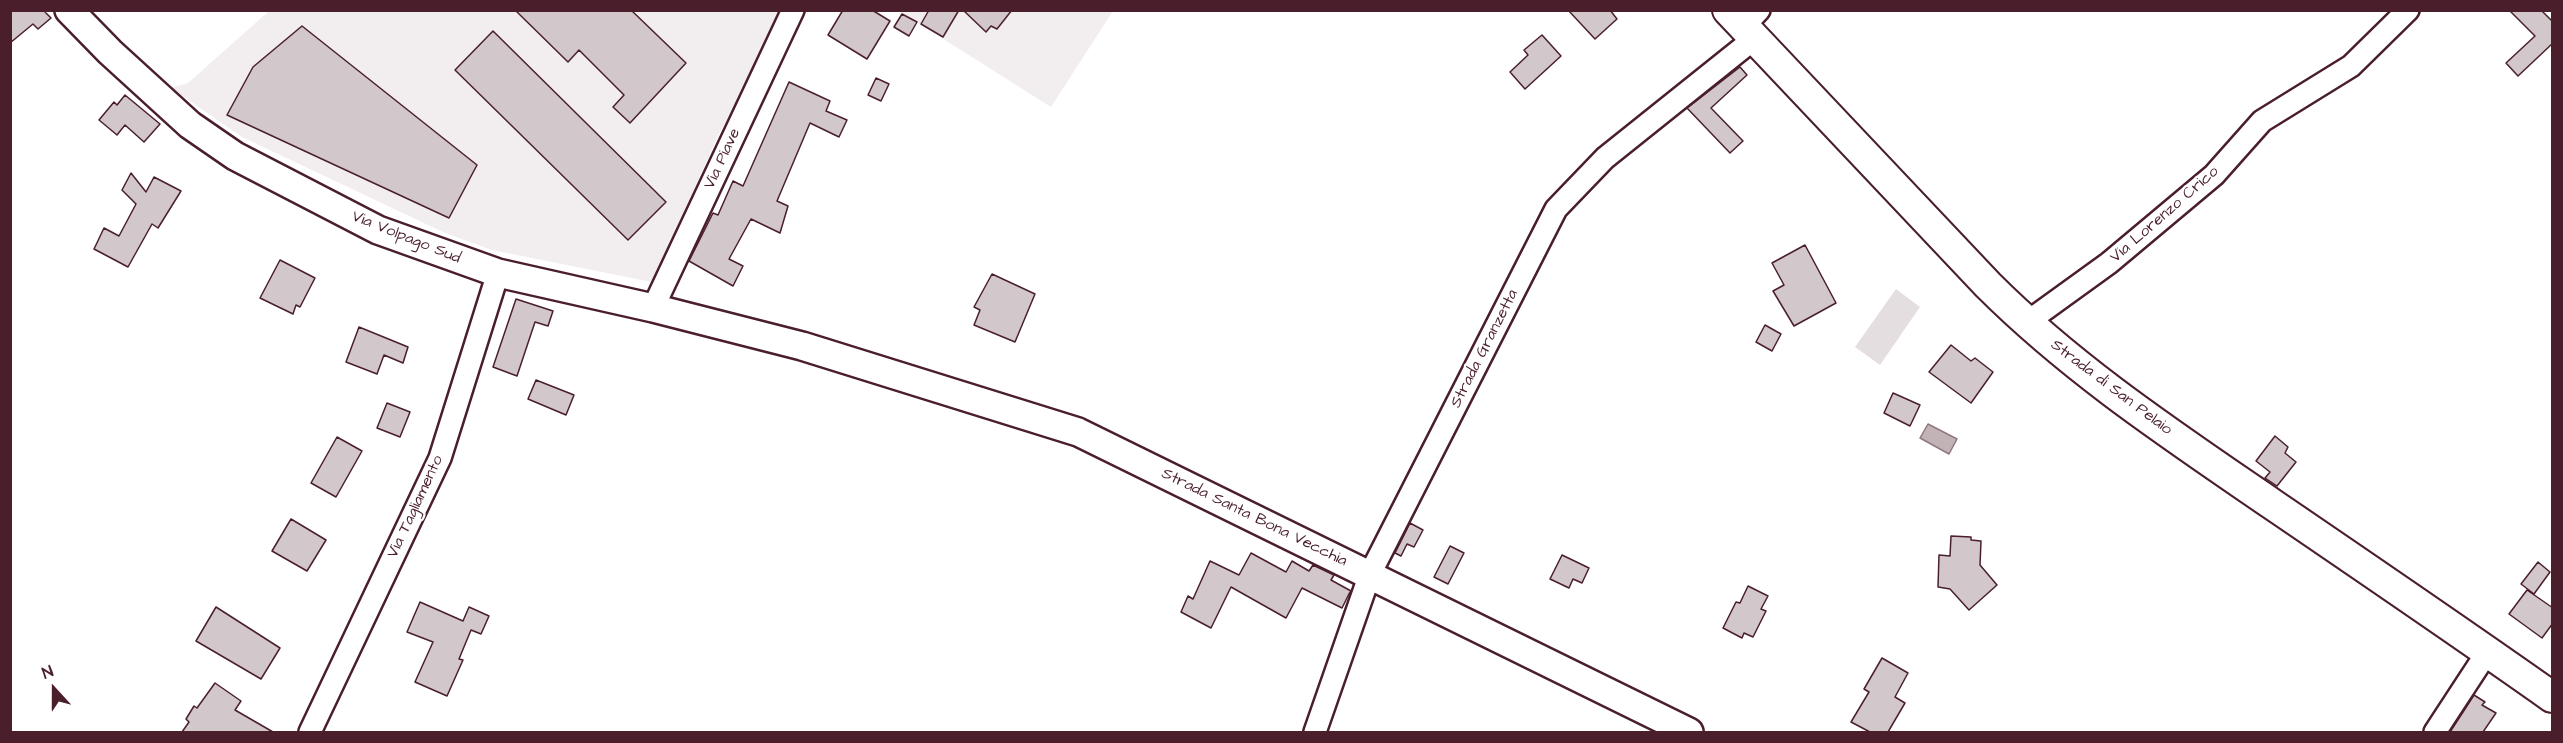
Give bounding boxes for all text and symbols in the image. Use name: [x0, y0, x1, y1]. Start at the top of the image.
street label: Via Piave: [701, 126, 745, 192]
street label: Via Lorenzo Crico: [2107, 163, 2223, 267]
street label: Via Volpago Sud: [349, 207, 463, 269]
street label: Strada Granzetta: [1447, 287, 1523, 411]
street label: Strada di San Pelaio: [2046, 336, 2176, 440]
street label: Via Tagliamento: [384, 453, 448, 561]
street label: Strada Santa Bona Vecchia: [1158, 465, 1350, 571]
north arrow: [24, 659, 84, 719]
text: N: [39, 660, 56, 684]

